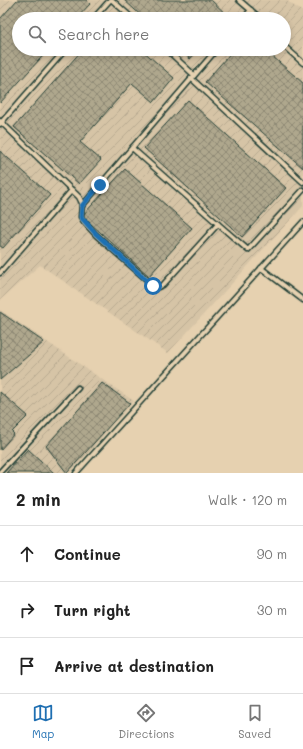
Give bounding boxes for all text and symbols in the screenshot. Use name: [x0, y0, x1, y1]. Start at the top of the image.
search box: [12, 12, 291, 56]
icon: search: [26, 23, 48, 45]
text: Search here: [58, 24, 149, 44]
route end: [91, 176, 109, 194]
route start: [144, 277, 162, 295]
text: 2 min: [16, 488, 61, 510]
text: Walk · 120 m: [208, 491, 287, 508]
icon: ahead: [16, 543, 38, 565]
text: Continue: [54, 544, 121, 564]
text: 90 m: [257, 545, 287, 562]
icon: right: [16, 599, 38, 621]
text: Turn right: [54, 600, 131, 620]
text: 30 m: [257, 601, 287, 618]
icon: arrive: [16, 655, 38, 677]
text: Arrive at destination: [54, 656, 214, 676]
tab: Map: [32, 702, 54, 741]
tab: Directions: [118, 702, 174, 741]
tab: Saved: [238, 702, 271, 741]

